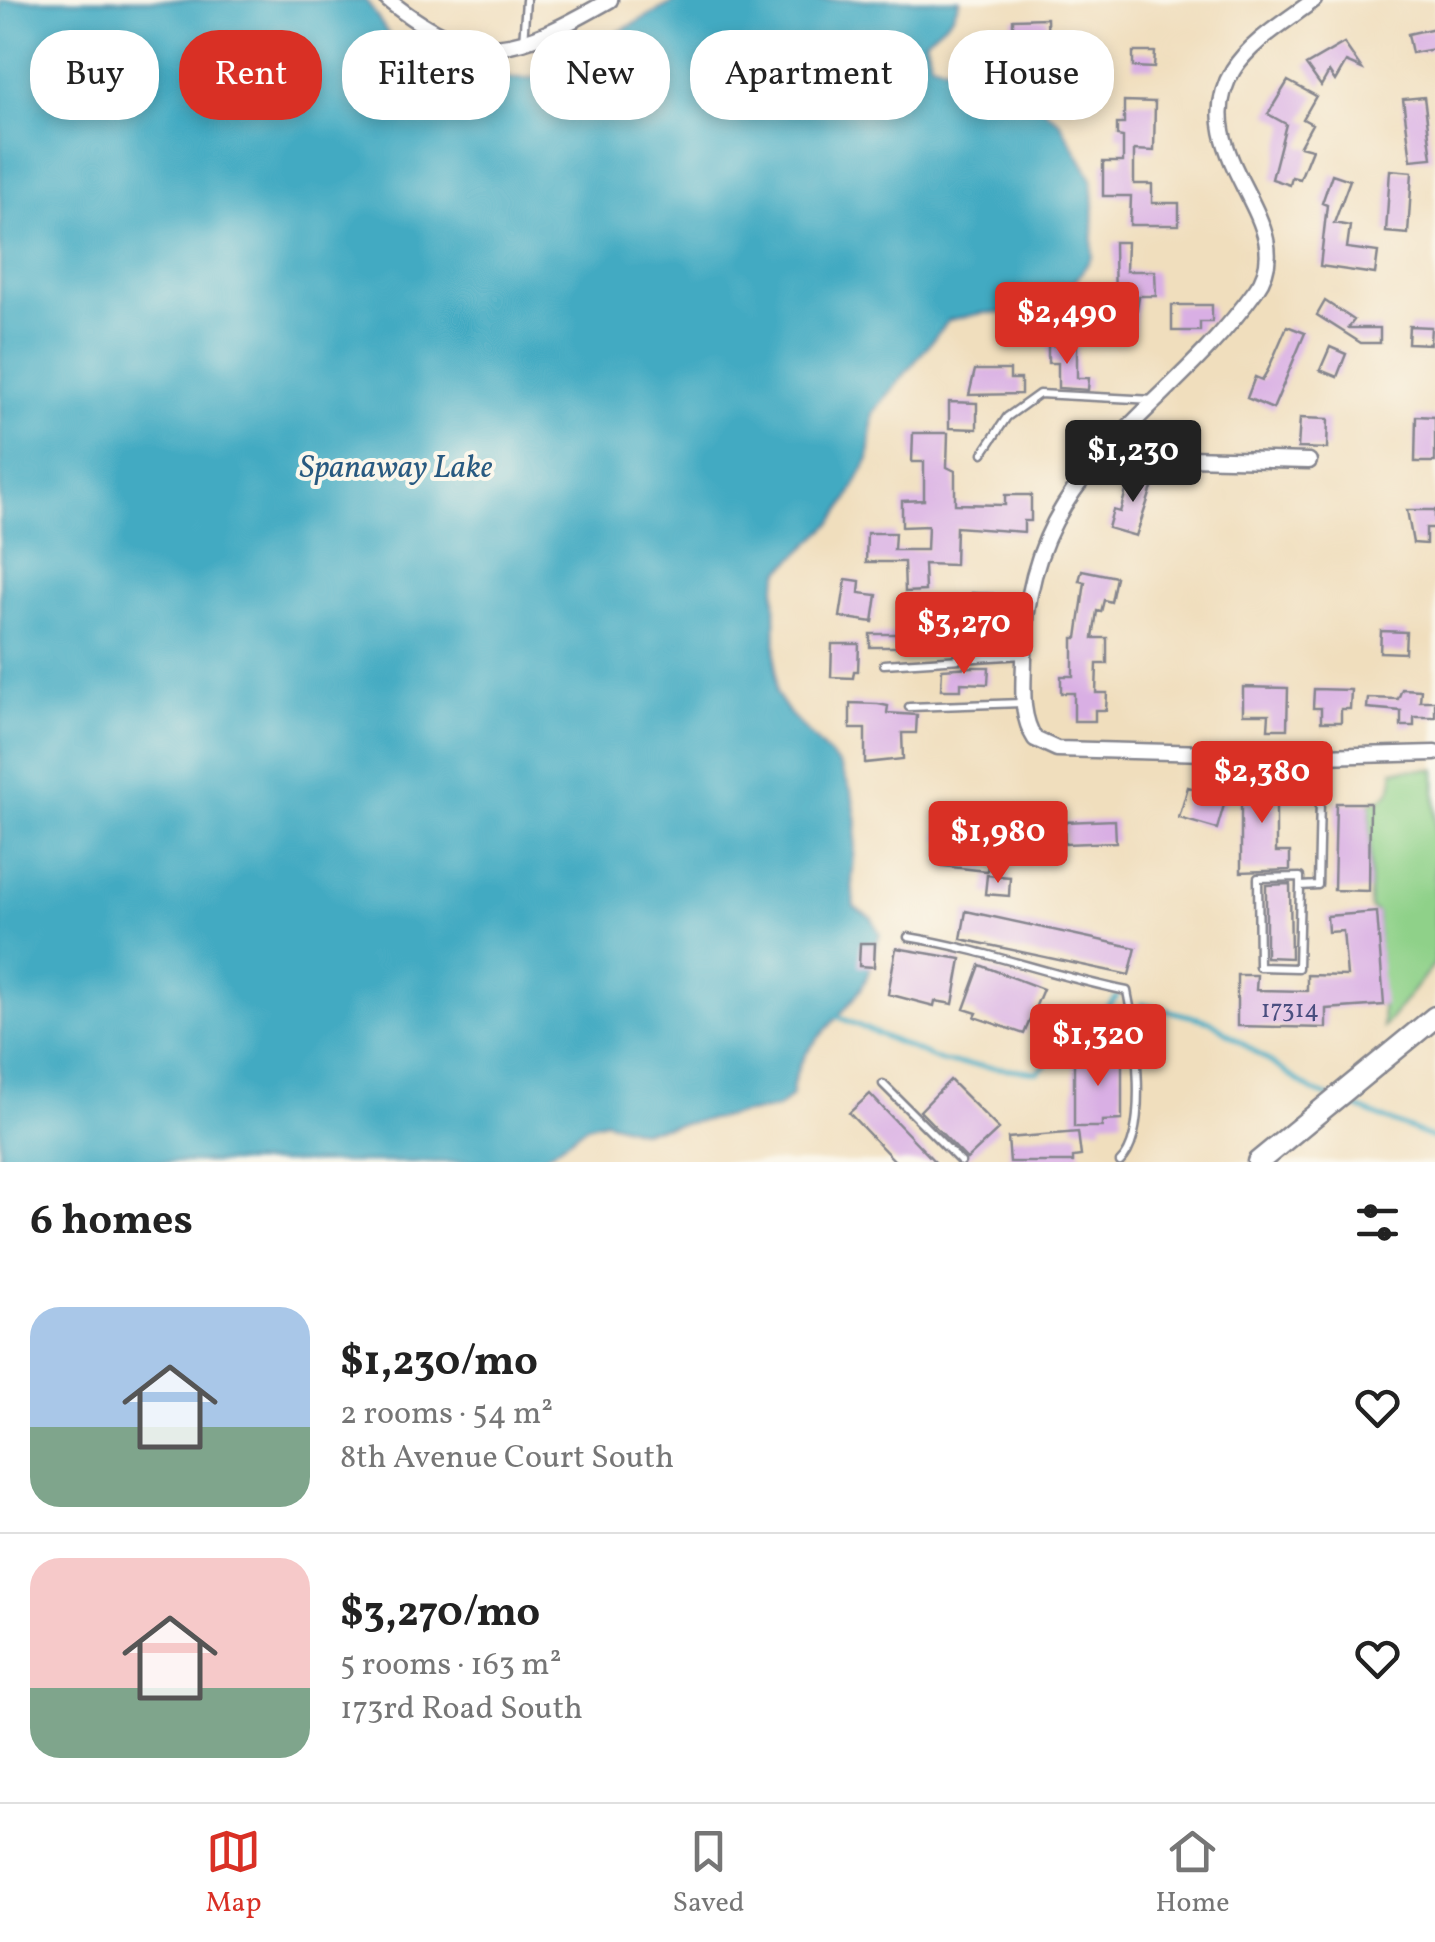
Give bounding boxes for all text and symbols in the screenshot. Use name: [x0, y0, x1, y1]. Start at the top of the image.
chip: Buy: [30, 30, 159, 120]
chip: Rent: [179, 30, 322, 120]
chip: Filters: [342, 30, 510, 120]
chip: New: [530, 30, 670, 120]
chip: Apartment: [690, 30, 928, 120]
chip: House: [948, 30, 1114, 120]
pin: $2,490: [986, 282, 1148, 367]
text: $2,490: [1017, 292, 1117, 336]
pin: $1,230: [1052, 420, 1214, 505]
text: $1,230: [1087, 430, 1179, 474]
water label: Spanaway Lake: [300, 447, 493, 491]
pin: $3,270: [883, 592, 1045, 677]
text: $3,270: [917, 602, 1011, 646]
pin: $2,380: [1181, 741, 1343, 826]
text: $2,380: [1214, 751, 1310, 795]
pin: $1,980: [917, 801, 1079, 886]
text: $1,980: [951, 811, 1045, 855]
house number: 17314: [1261, 993, 1319, 1028]
pin: $1,320: [1017, 1004, 1179, 1089]
text: $1,320: [1052, 1014, 1144, 1058]
text: 6 homes: [30, 1193, 193, 1252]
icon: filters: [1350, 1195, 1405, 1250]
text: $1,230/mo: [340, 1334, 538, 1393]
icon: home: [110, 1347, 230, 1467]
icon: heart: [1350, 1380, 1405, 1435]
text: 2 rooms · 54 m²: [340, 1393, 553, 1437]
text: 8th Avenue Court South: [340, 1437, 674, 1481]
text: $3,270/mo: [340, 1585, 540, 1644]
icon: home: [110, 1598, 230, 1718]
icon: heart: [1350, 1631, 1405, 1686]
text: 5 rooms · 163 m²: [340, 1644, 562, 1688]
text: 173rd Road South: [340, 1688, 583, 1732]
tab: Map: [205, 1824, 262, 1923]
tab: Saved: [672, 1824, 745, 1923]
tab: Home: [1155, 1824, 1230, 1923]

